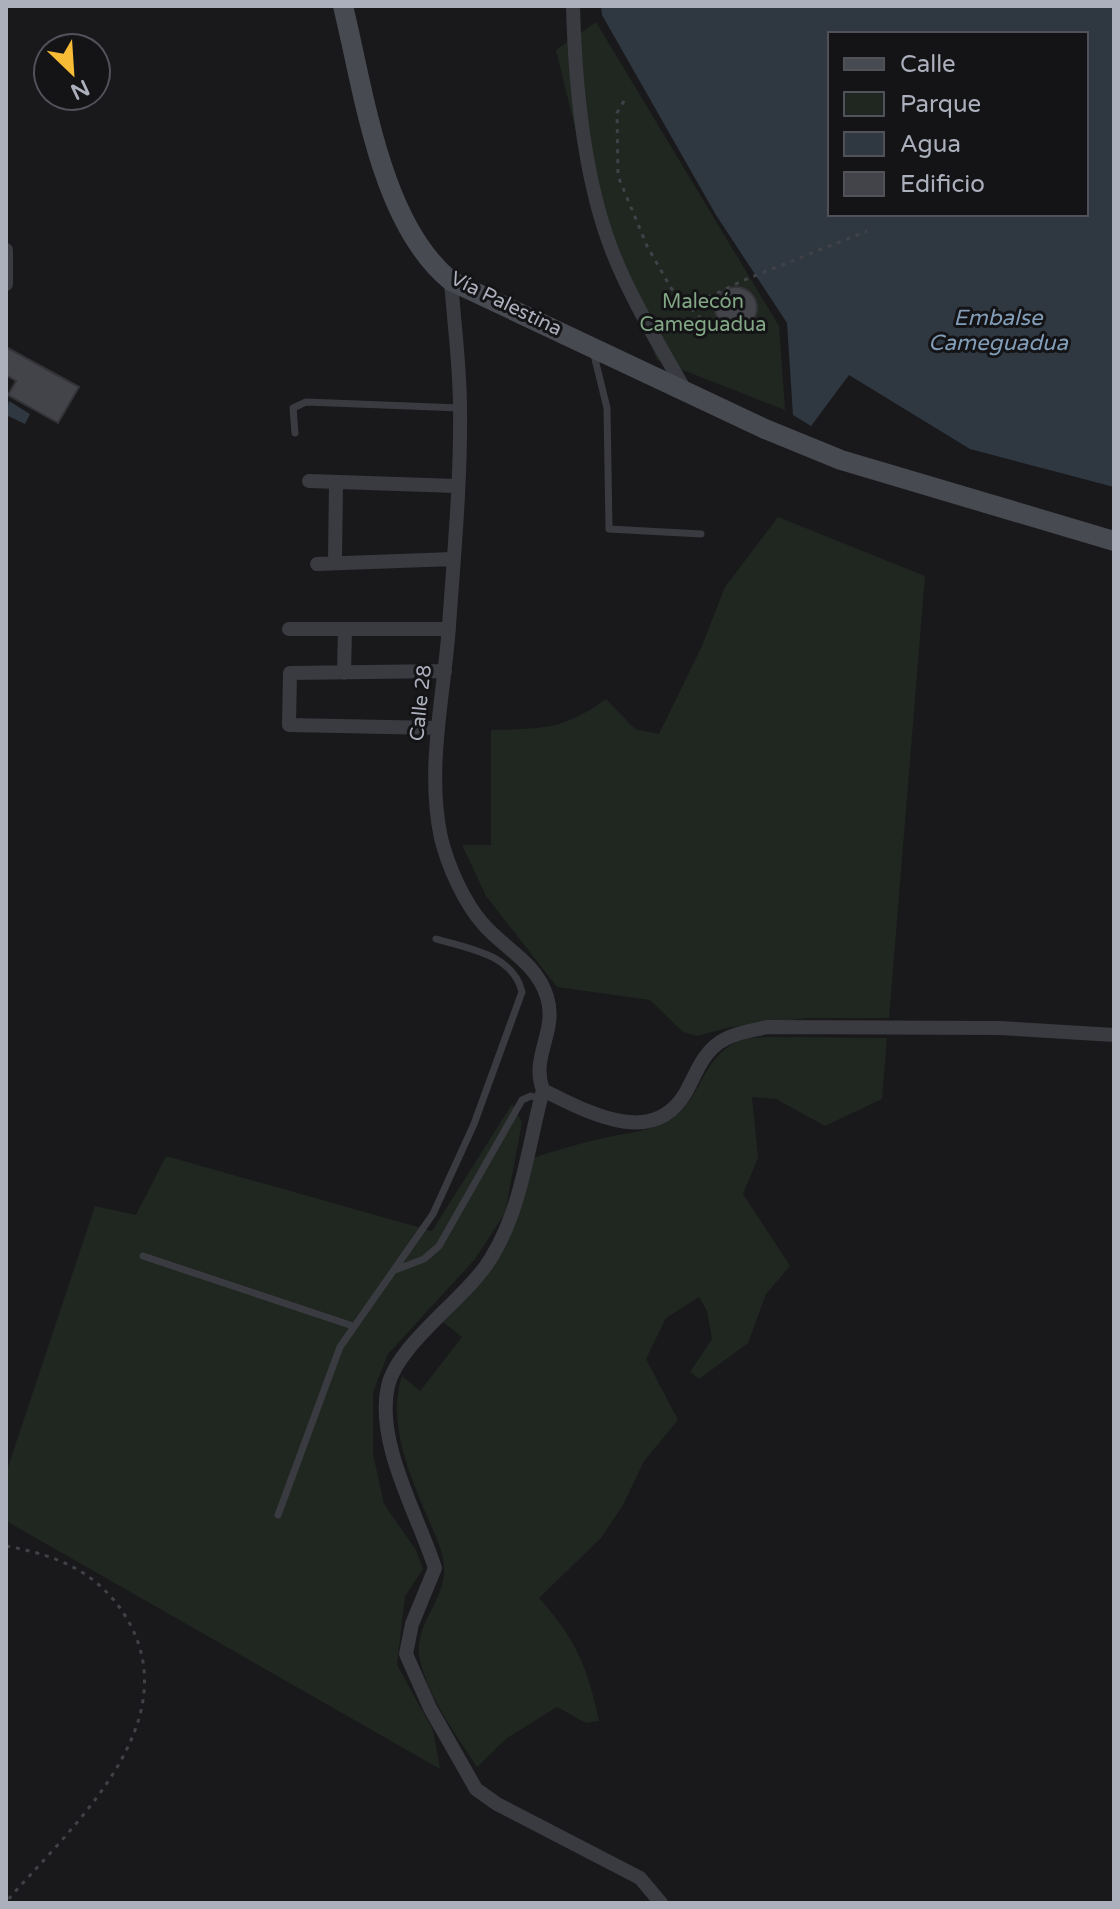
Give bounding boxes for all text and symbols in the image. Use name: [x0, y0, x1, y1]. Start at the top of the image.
north arrow: [32, 32, 112, 112]
legend: [828, 32, 1088, 216]
text: Calle: [900, 50, 956, 79]
text: N: [67, 74, 94, 105]
text: Parque: [900, 90, 981, 119]
text: Agua: [900, 130, 961, 159]
text: Edificio: [900, 170, 985, 199]
street label: Vía Palestina: [446, 267, 566, 341]
park label: Malecón Cameguadua: [640, 290, 766, 337]
water label: Embalse Cameguadua: [928, 305, 1068, 356]
street label: Calle 28: [405, 664, 437, 742]

